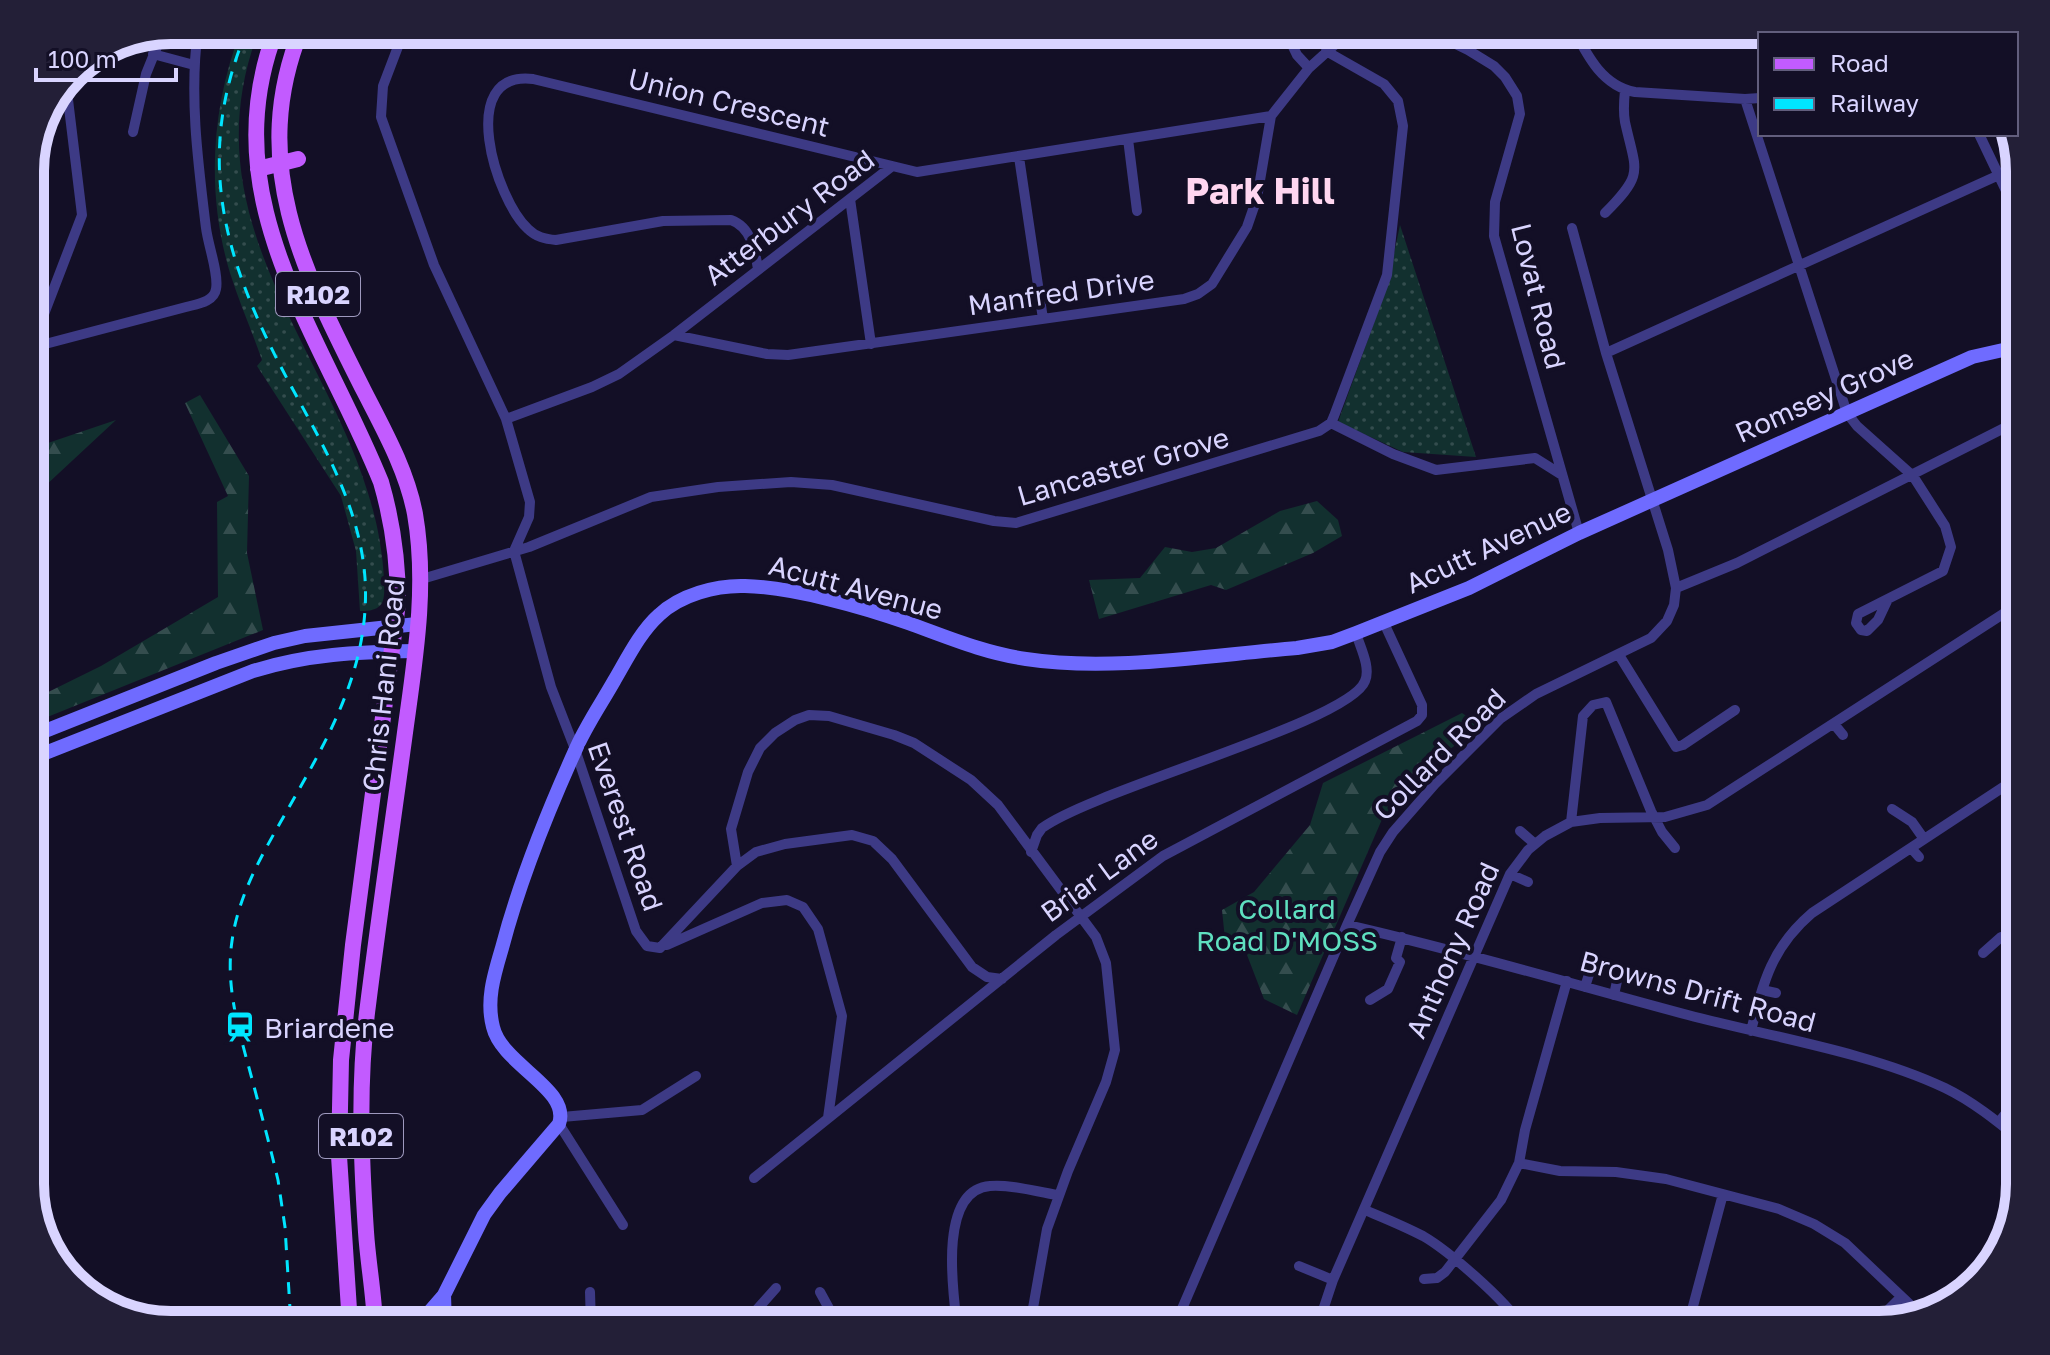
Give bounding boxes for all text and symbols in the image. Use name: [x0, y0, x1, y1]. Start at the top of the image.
scale bar: [36, 32, 176, 82]
legend: [1758, 32, 2018, 136]
text: 100 m: [48, 44, 117, 73]
text: Road: [1830, 48, 1889, 77]
street label: Union Crescent: [625, 61, 833, 143]
text: Railway: [1830, 88, 1919, 117]
street label: Atterbury Road: [698, 142, 880, 292]
district label: Park Hill: [1185, 169, 1335, 212]
street label: Lovat Road: [1505, 220, 1573, 372]
street label: Manfred Drive: [966, 263, 1156, 321]
road number: R102: [276, 272, 360, 316]
street label: Romsey Grove: [1730, 341, 1918, 449]
street label: Lancaster Grove: [1013, 420, 1233, 512]
street label: Acutt Avenue: [1400, 494, 1576, 600]
street label: Acutt Avenue: [765, 548, 947, 626]
street label: Chris Hani Road: [355, 577, 411, 793]
street label: Collard Road: [1366, 681, 1512, 827]
street label: Everest Road: [582, 737, 670, 915]
street label: Briar Lane: [1034, 822, 1164, 928]
street label: Anthony Road: [1399, 857, 1505, 1043]
park label: Collard Road D'MOSS: [1196, 892, 1378, 957]
street label: Browns Drift Road: [1576, 944, 1820, 1038]
station icon: Briardene: [223, 1010, 257, 1044]
place label: Briardene: [264, 1011, 395, 1044]
road number: R102: [319, 1114, 403, 1158]

